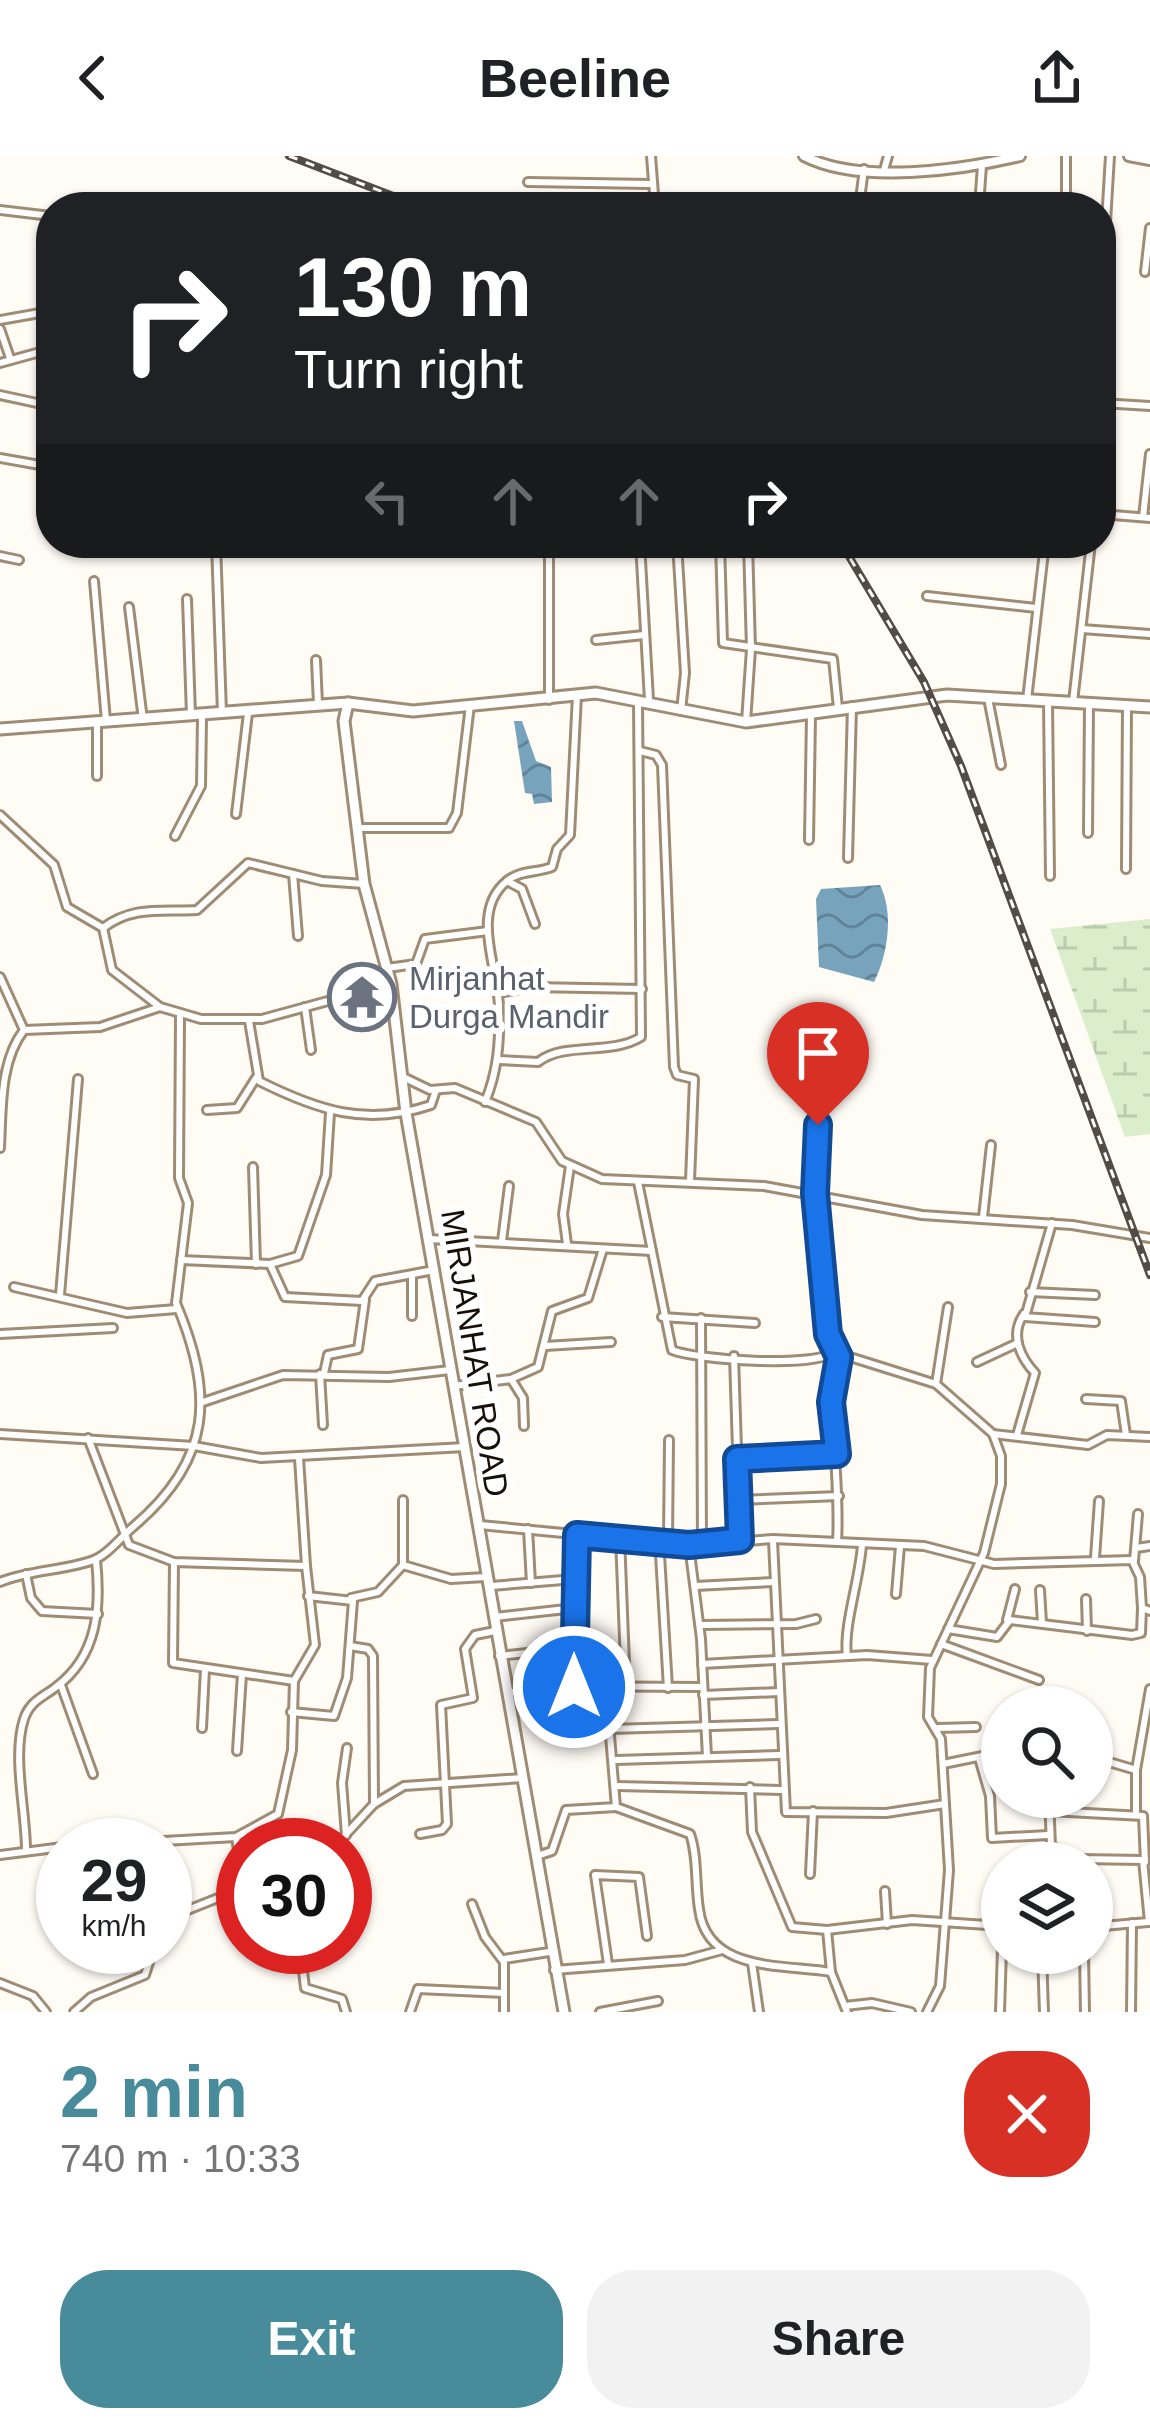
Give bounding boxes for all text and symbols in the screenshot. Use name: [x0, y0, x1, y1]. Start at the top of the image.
icon: back: [60, 45, 126, 111]
icon: share: [1024, 45, 1090, 111]
text: Beeline: [479, 48, 671, 108]
icon: right: [96, 240, 252, 396]
text: 130 m: [294, 240, 532, 334]
text: Turn right: [294, 339, 523, 399]
icon: left: [354, 468, 420, 534]
icon: ahead: [480, 468, 546, 534]
icon: ahead: [606, 468, 672, 534]
icon: right: [732, 468, 798, 534]
place label: Mirjanhat Durga Mandir: [409, 960, 609, 1035]
temple icon: Mirjanhat Durga Mandir: [327, 962, 397, 1032]
pin: [767, 1002, 869, 1125]
icon: arrive: [785, 1020, 851, 1086]
street label: MIRJANHAT ROAD: [434, 1207, 516, 1499]
position arrow: [511, 1624, 637, 1750]
map controls: [981, 1686, 1113, 1974]
button: search: [981, 1686, 1113, 1818]
speed limit sign: 30: [216, 1818, 372, 1974]
button: layers: [981, 1842, 1113, 1974]
text: 29: [81, 1847, 147, 1914]
text: km/h: [81, 1909, 147, 1942]
button: close: [964, 2051, 1090, 2177]
text: 2 min: [60, 2052, 248, 2132]
text: 740 m · 10:33: [60, 2137, 301, 2180]
button: Exit: [60, 2270, 563, 2408]
button: Share: [587, 2270, 1090, 2408]

